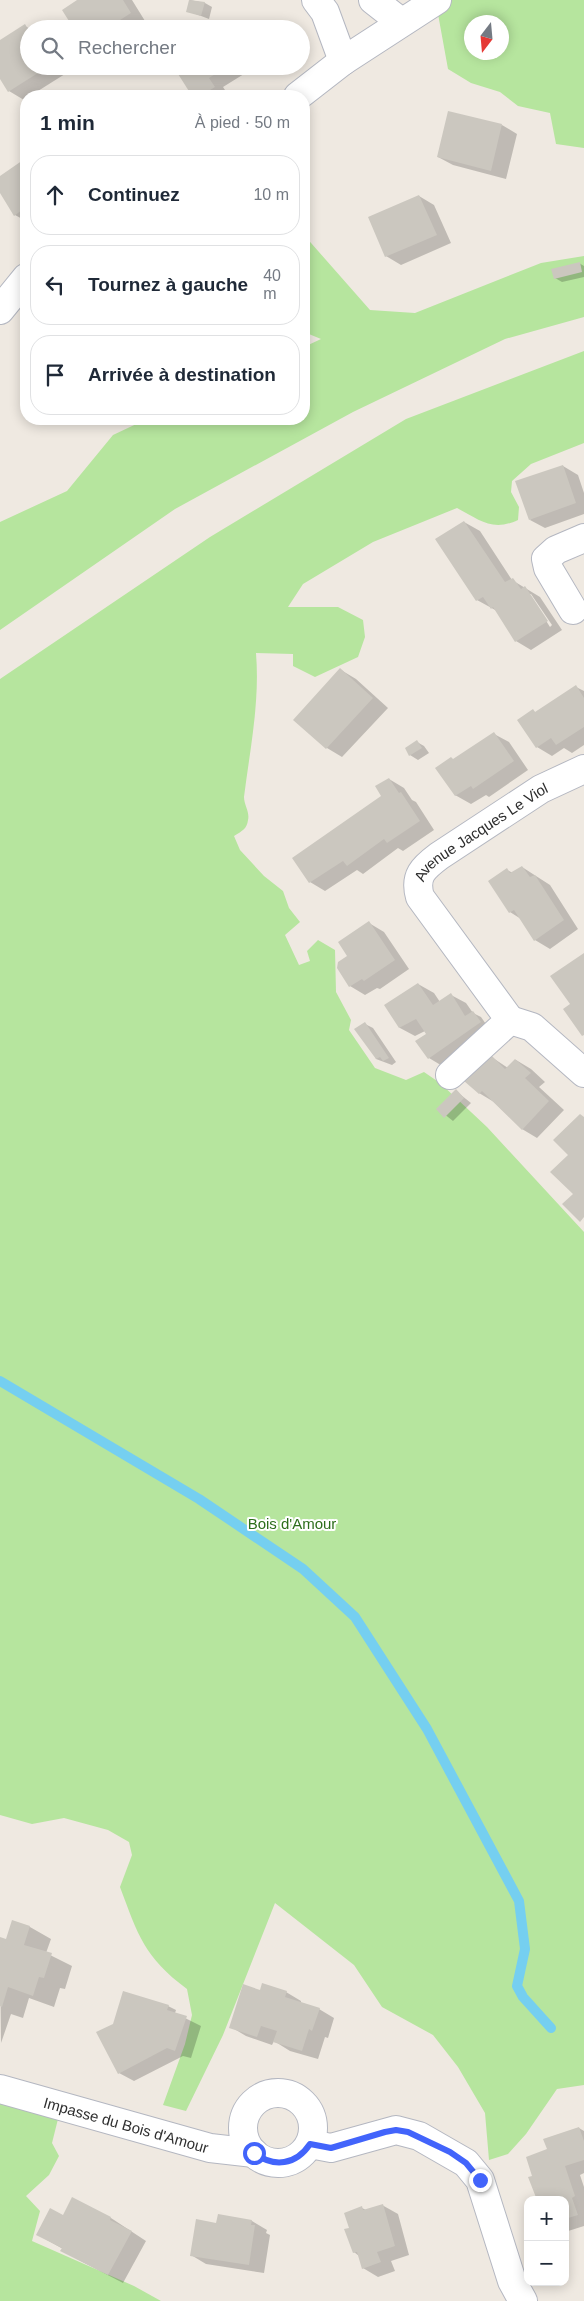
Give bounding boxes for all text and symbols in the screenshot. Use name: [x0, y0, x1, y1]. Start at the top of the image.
north arrow: [464, 15, 509, 60]
search box: [20, 20, 310, 75]
icon: search: [38, 34, 66, 62]
text: Rechercher: [78, 37, 176, 58]
text: 1 min: [40, 111, 95, 134]
text: À pied · 50 m: [195, 114, 290, 131]
icon: ahead: [41, 181, 69, 209]
text: Continuez: [88, 184, 180, 205]
text: 10 m: [253, 186, 289, 203]
text: 40 m: [263, 267, 281, 302]
icon: left: [41, 271, 69, 299]
text: Tournez à gauche: [88, 274, 248, 295]
icon: arrive: [41, 361, 69, 389]
text: Arrivée à destination: [88, 364, 276, 385]
street label: Avenue Jacques Le Viol: [410, 779, 550, 883]
park label: Bois d'Amour: [248, 1515, 336, 1532]
street label: Impasse du Bois d'Amour: [42, 2093, 211, 2156]
route start: [243, 2142, 266, 2165]
route end: [469, 2169, 492, 2192]
map controls: [524, 2196, 569, 2286]
button: +: [524, 2196, 569, 2241]
button: −: [524, 2241, 569, 2286]

